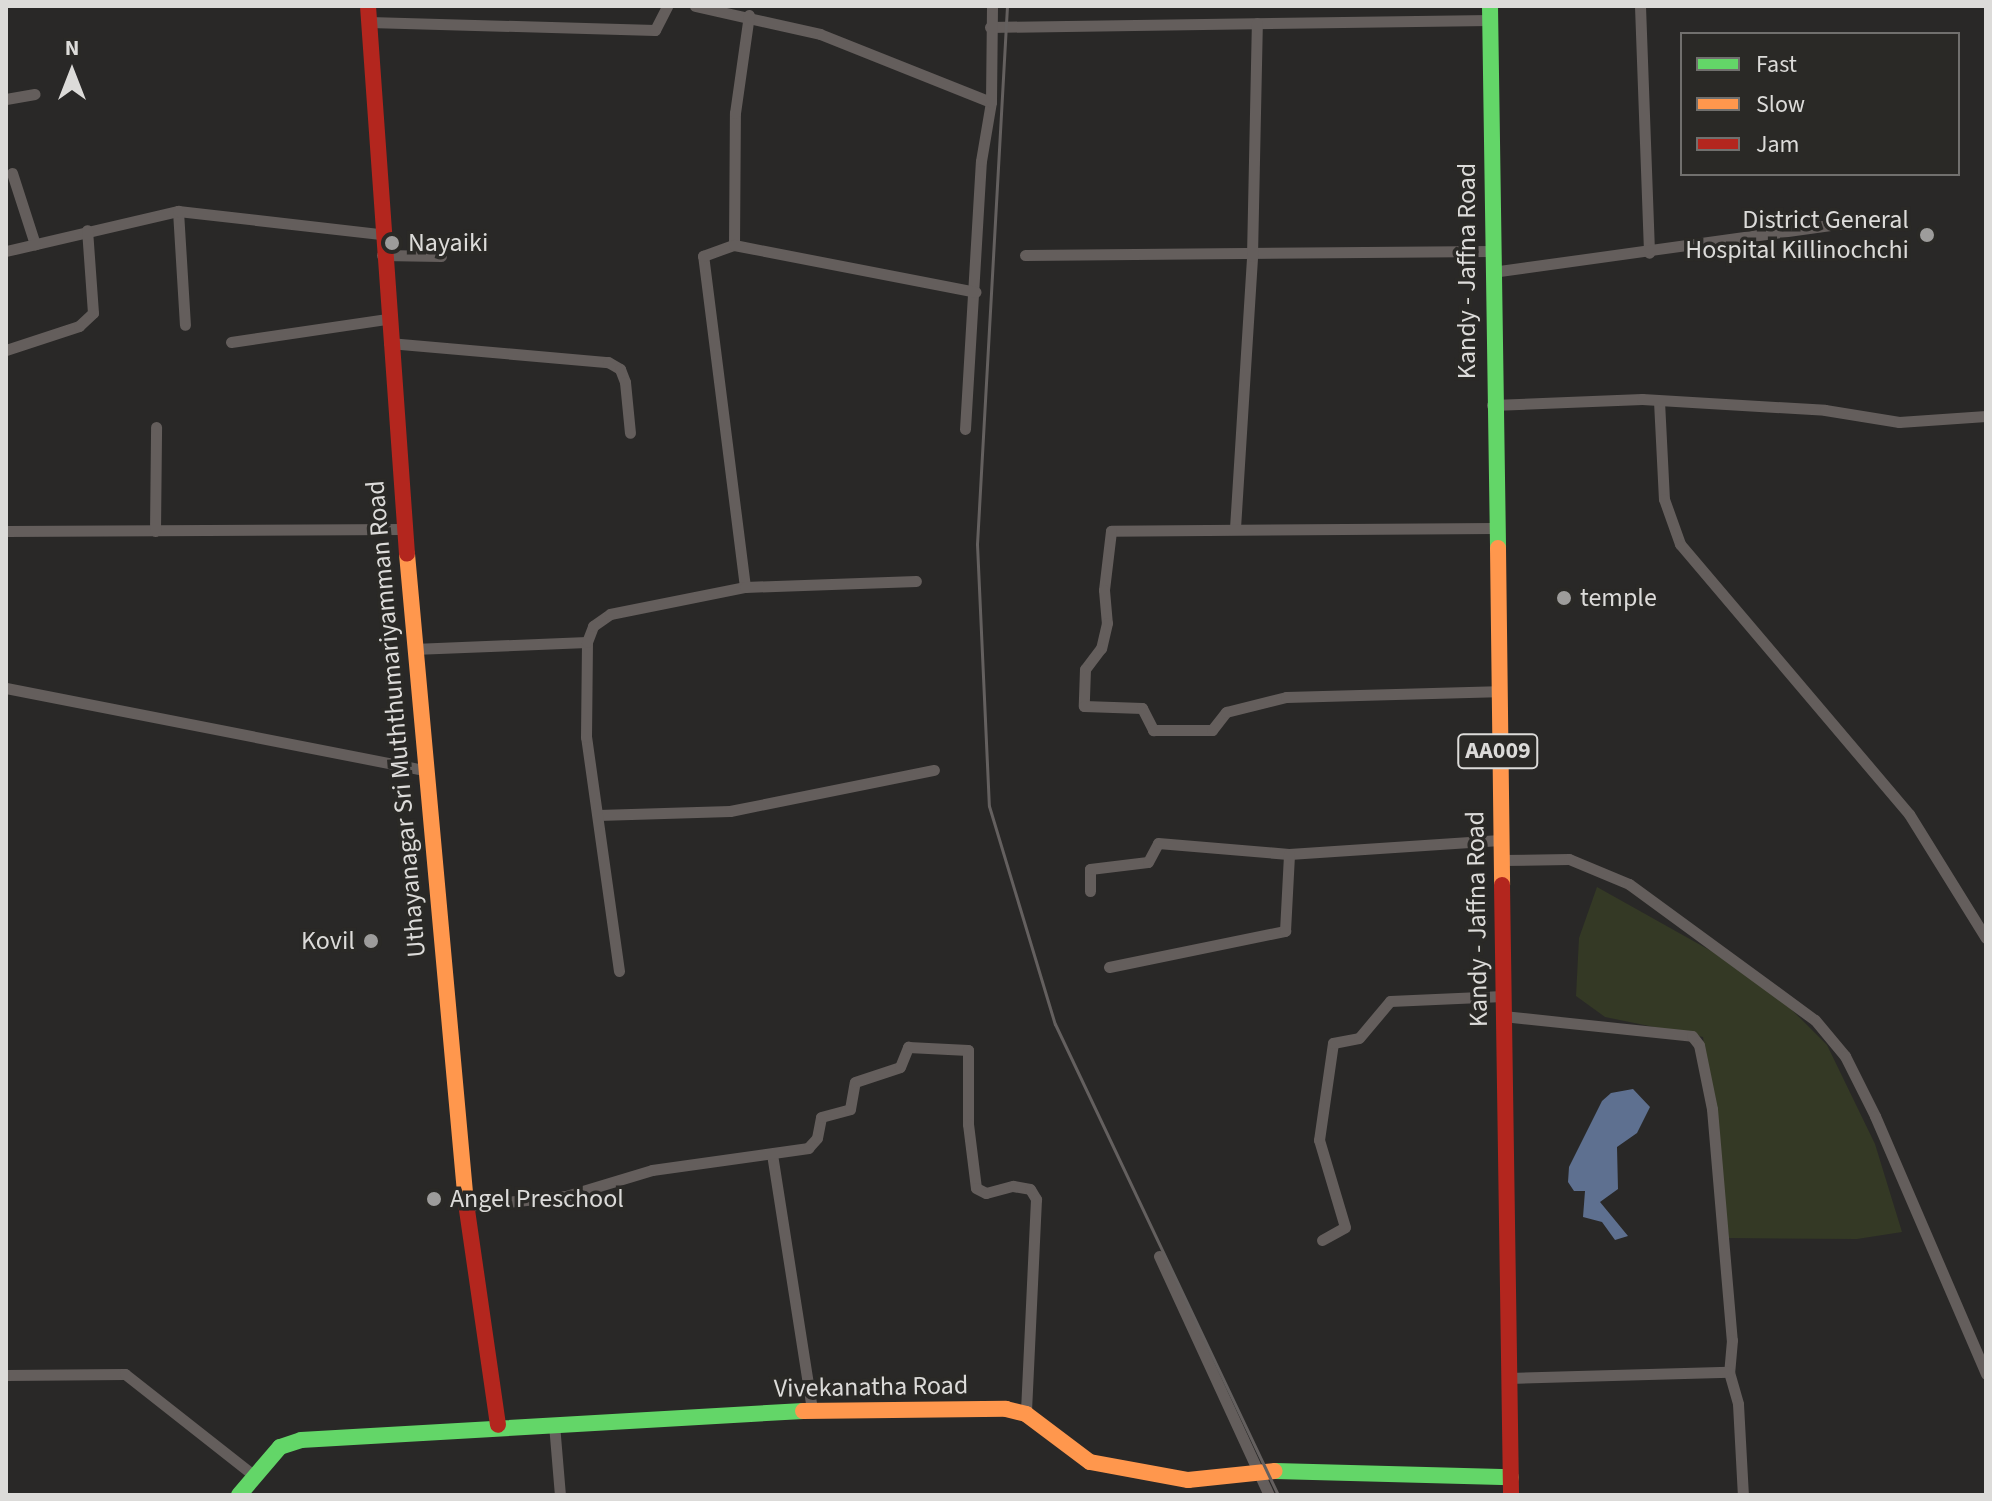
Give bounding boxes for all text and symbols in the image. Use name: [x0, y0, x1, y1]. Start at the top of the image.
north arrow: [32, 32, 112, 112]
text: N: [65, 32, 79, 64]
legend: [1680, 32, 1960, 176]
text: Fast: [1756, 47, 1797, 82]
text: Slow: [1756, 87, 1805, 122]
text: Jam: [1756, 127, 1800, 162]
street label: Kandy - Jaffna Road: [1451, 163, 1483, 379]
place label: District General Hospital Killinochchi: [1685, 204, 1909, 266]
marker: District General Hospital Killinochchi: [1916, 224, 1938, 246]
place label: Nayaiki: [408, 227, 488, 259]
marker: Nayaiki: [383, 234, 401, 252]
street label: Uthayanagar Sri Muththumariyamman Road: [360, 479, 432, 959]
place label: temple: [1580, 582, 1657, 614]
marker: temple: [1555, 589, 1573, 607]
road number: AA009: [1456, 731, 1540, 771]
street label: Kandy - Jaffna Road: [1460, 811, 1494, 1027]
place label: Kovil: [301, 925, 355, 957]
marker: Kovil: [362, 932, 380, 950]
place label: Angel Preschool: [450, 1183, 624, 1215]
marker: Angel Preschool: [425, 1190, 443, 1208]
street label: Vivekanatha Road: [774, 1370, 968, 1404]

